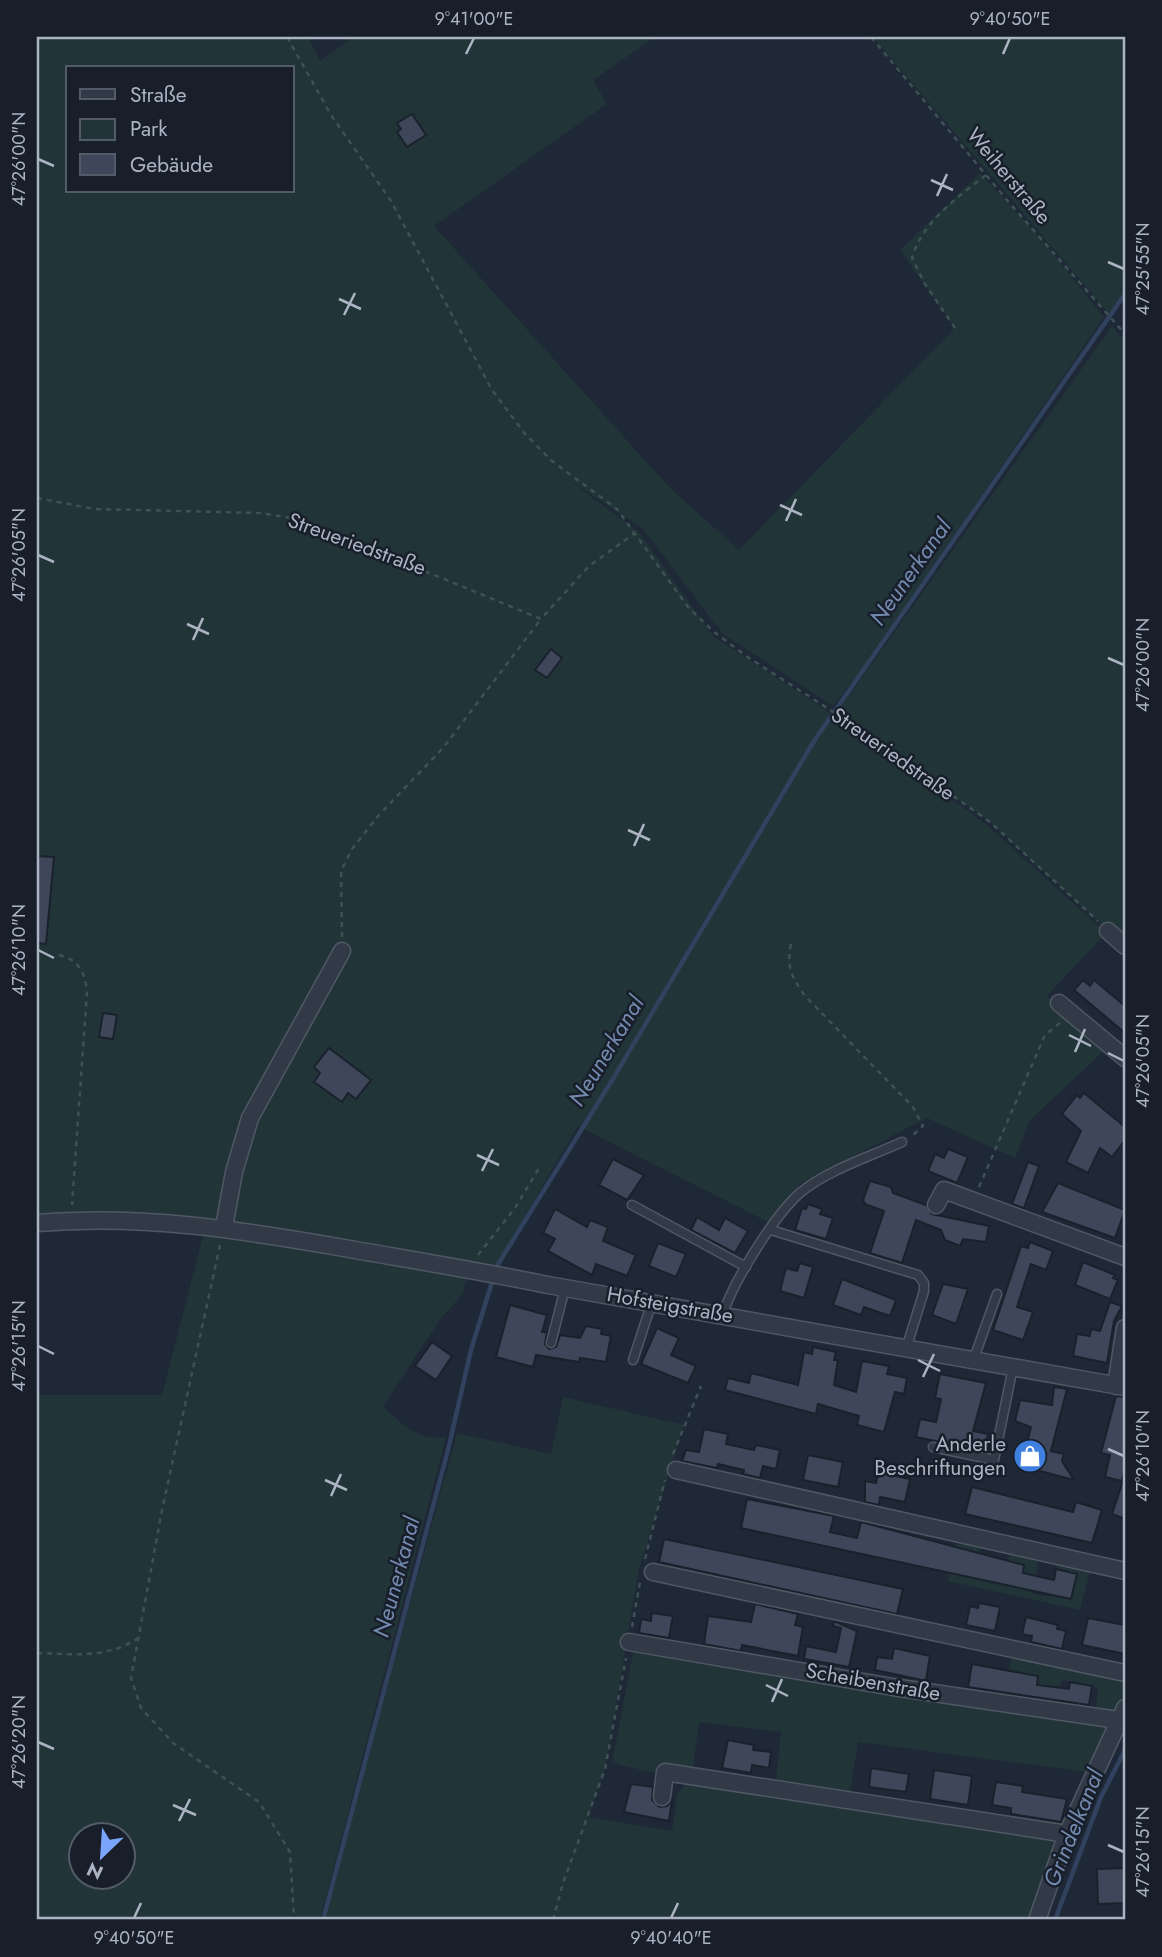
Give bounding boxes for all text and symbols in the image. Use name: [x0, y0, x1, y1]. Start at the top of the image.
text: 9°41'00"E: [435, 6, 513, 32]
text: 9°40'50"E: [969, 6, 1051, 32]
legend: [66, 66, 294, 192]
text: Straße: [130, 80, 187, 110]
text: 47°26'00"N: [6, 112, 32, 206]
text: Park: [130, 114, 168, 144]
street label: Weiherstraße: [960, 121, 1059, 231]
text: Gebäude: [130, 150, 213, 180]
text: 47°25'55"N: [1130, 222, 1156, 316]
street label: Streueriedstraße: [284, 505, 430, 583]
text: 47°26'05"N: [6, 508, 32, 602]
water label: Neunerkanal: [861, 511, 960, 632]
text: 47°26'00"N: [1130, 618, 1156, 712]
street label: Streueriedstraße: [825, 700, 961, 808]
text: 47°26'10"N: [6, 904, 32, 996]
water label: Neunerkanal: [560, 989, 653, 1113]
text: 47°26'05"N: [1130, 1014, 1156, 1108]
street label: Hofsteigstraße: [604, 1279, 736, 1331]
text: 47°26'15"N: [6, 1300, 32, 1392]
text: 47°26'10"N: [1130, 1410, 1156, 1502]
place label: Anderle Beschriftungen: [874, 1429, 1006, 1483]
shop icon: Anderle Beschriftungen: [1011, 1437, 1049, 1475]
water label: Neunerkanal: [364, 1512, 429, 1641]
street label: Scheibenstraße: [803, 1655, 943, 1709]
text: 47°26'20"N: [6, 1695, 32, 1789]
water label: Grindelkanal: [1034, 1763, 1112, 1892]
text: 47°26'15"N: [1130, 1806, 1156, 1898]
north arrow: [66, 1820, 136, 1890]
text: N: [82, 1856, 108, 1886]
text: 9°40'50"E: [93, 1925, 175, 1951]
text: 9°40'40"E: [630, 1925, 712, 1951]

